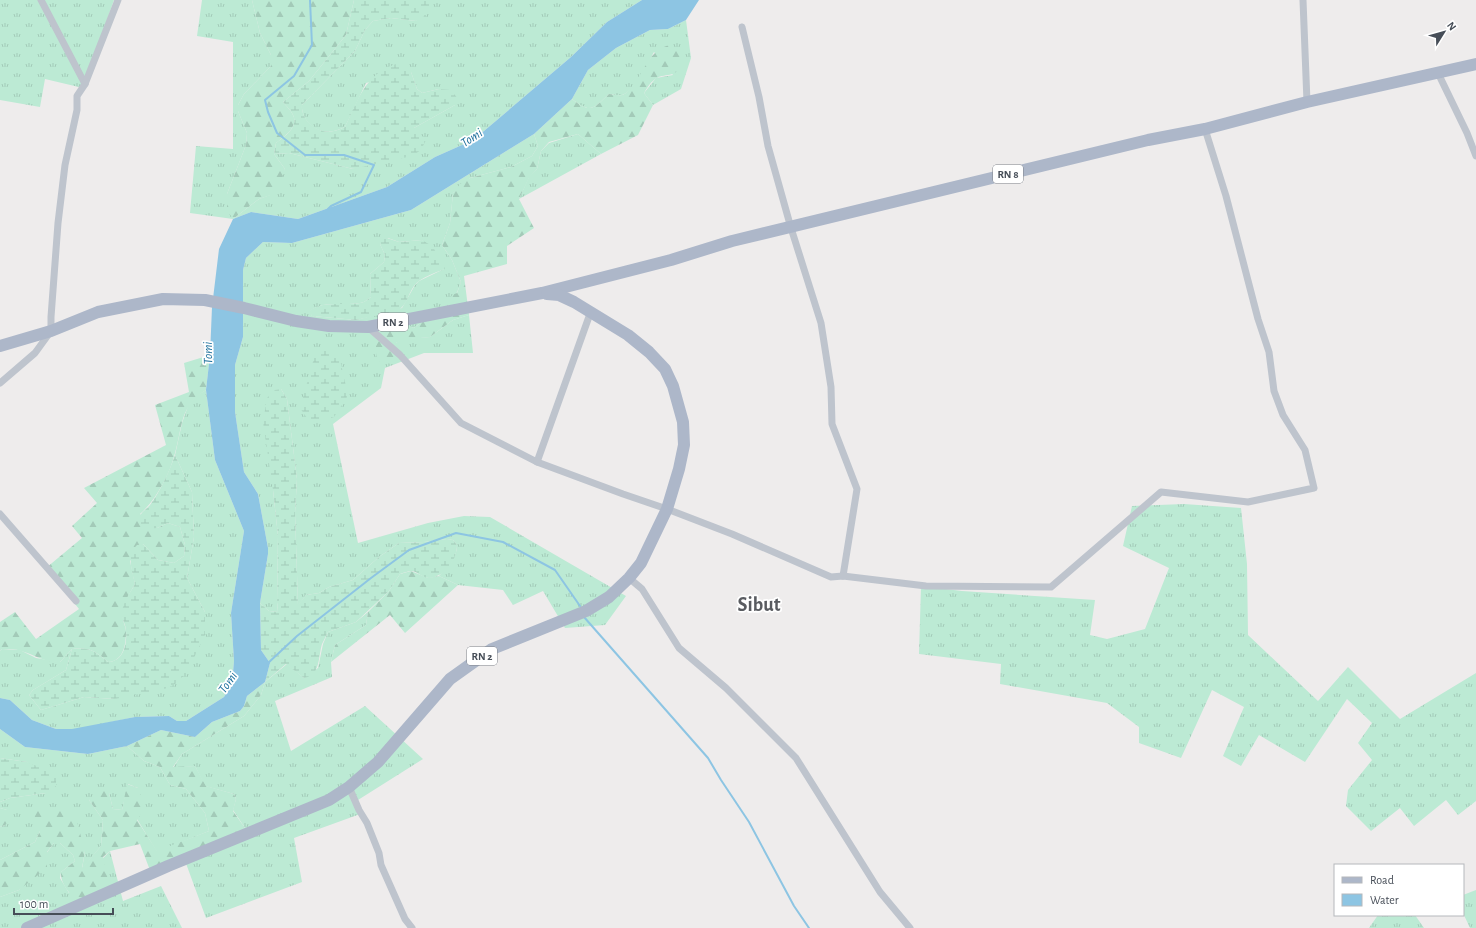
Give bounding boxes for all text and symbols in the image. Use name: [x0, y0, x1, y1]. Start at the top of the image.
north arrow: [1424, 12, 1464, 52]
text: N: [1445, 20, 1458, 33]
water label: Tomi: [459, 127, 485, 150]
road number: RN 8: [993, 165, 1023, 183]
road number: RN 2: [378, 313, 408, 331]
water label: Tomi: [202, 341, 215, 364]
district label: Sibut: [738, 595, 781, 615]
road number: RN 2: [467, 647, 497, 665]
water label: Tomi: [216, 670, 240, 696]
legend: [1334, 864, 1464, 916]
text: Road: [1370, 874, 1394, 886]
scale bar: [14, 890, 113, 916]
text: Water: [1370, 894, 1399, 906]
text: 100 m: [20, 898, 48, 910]

